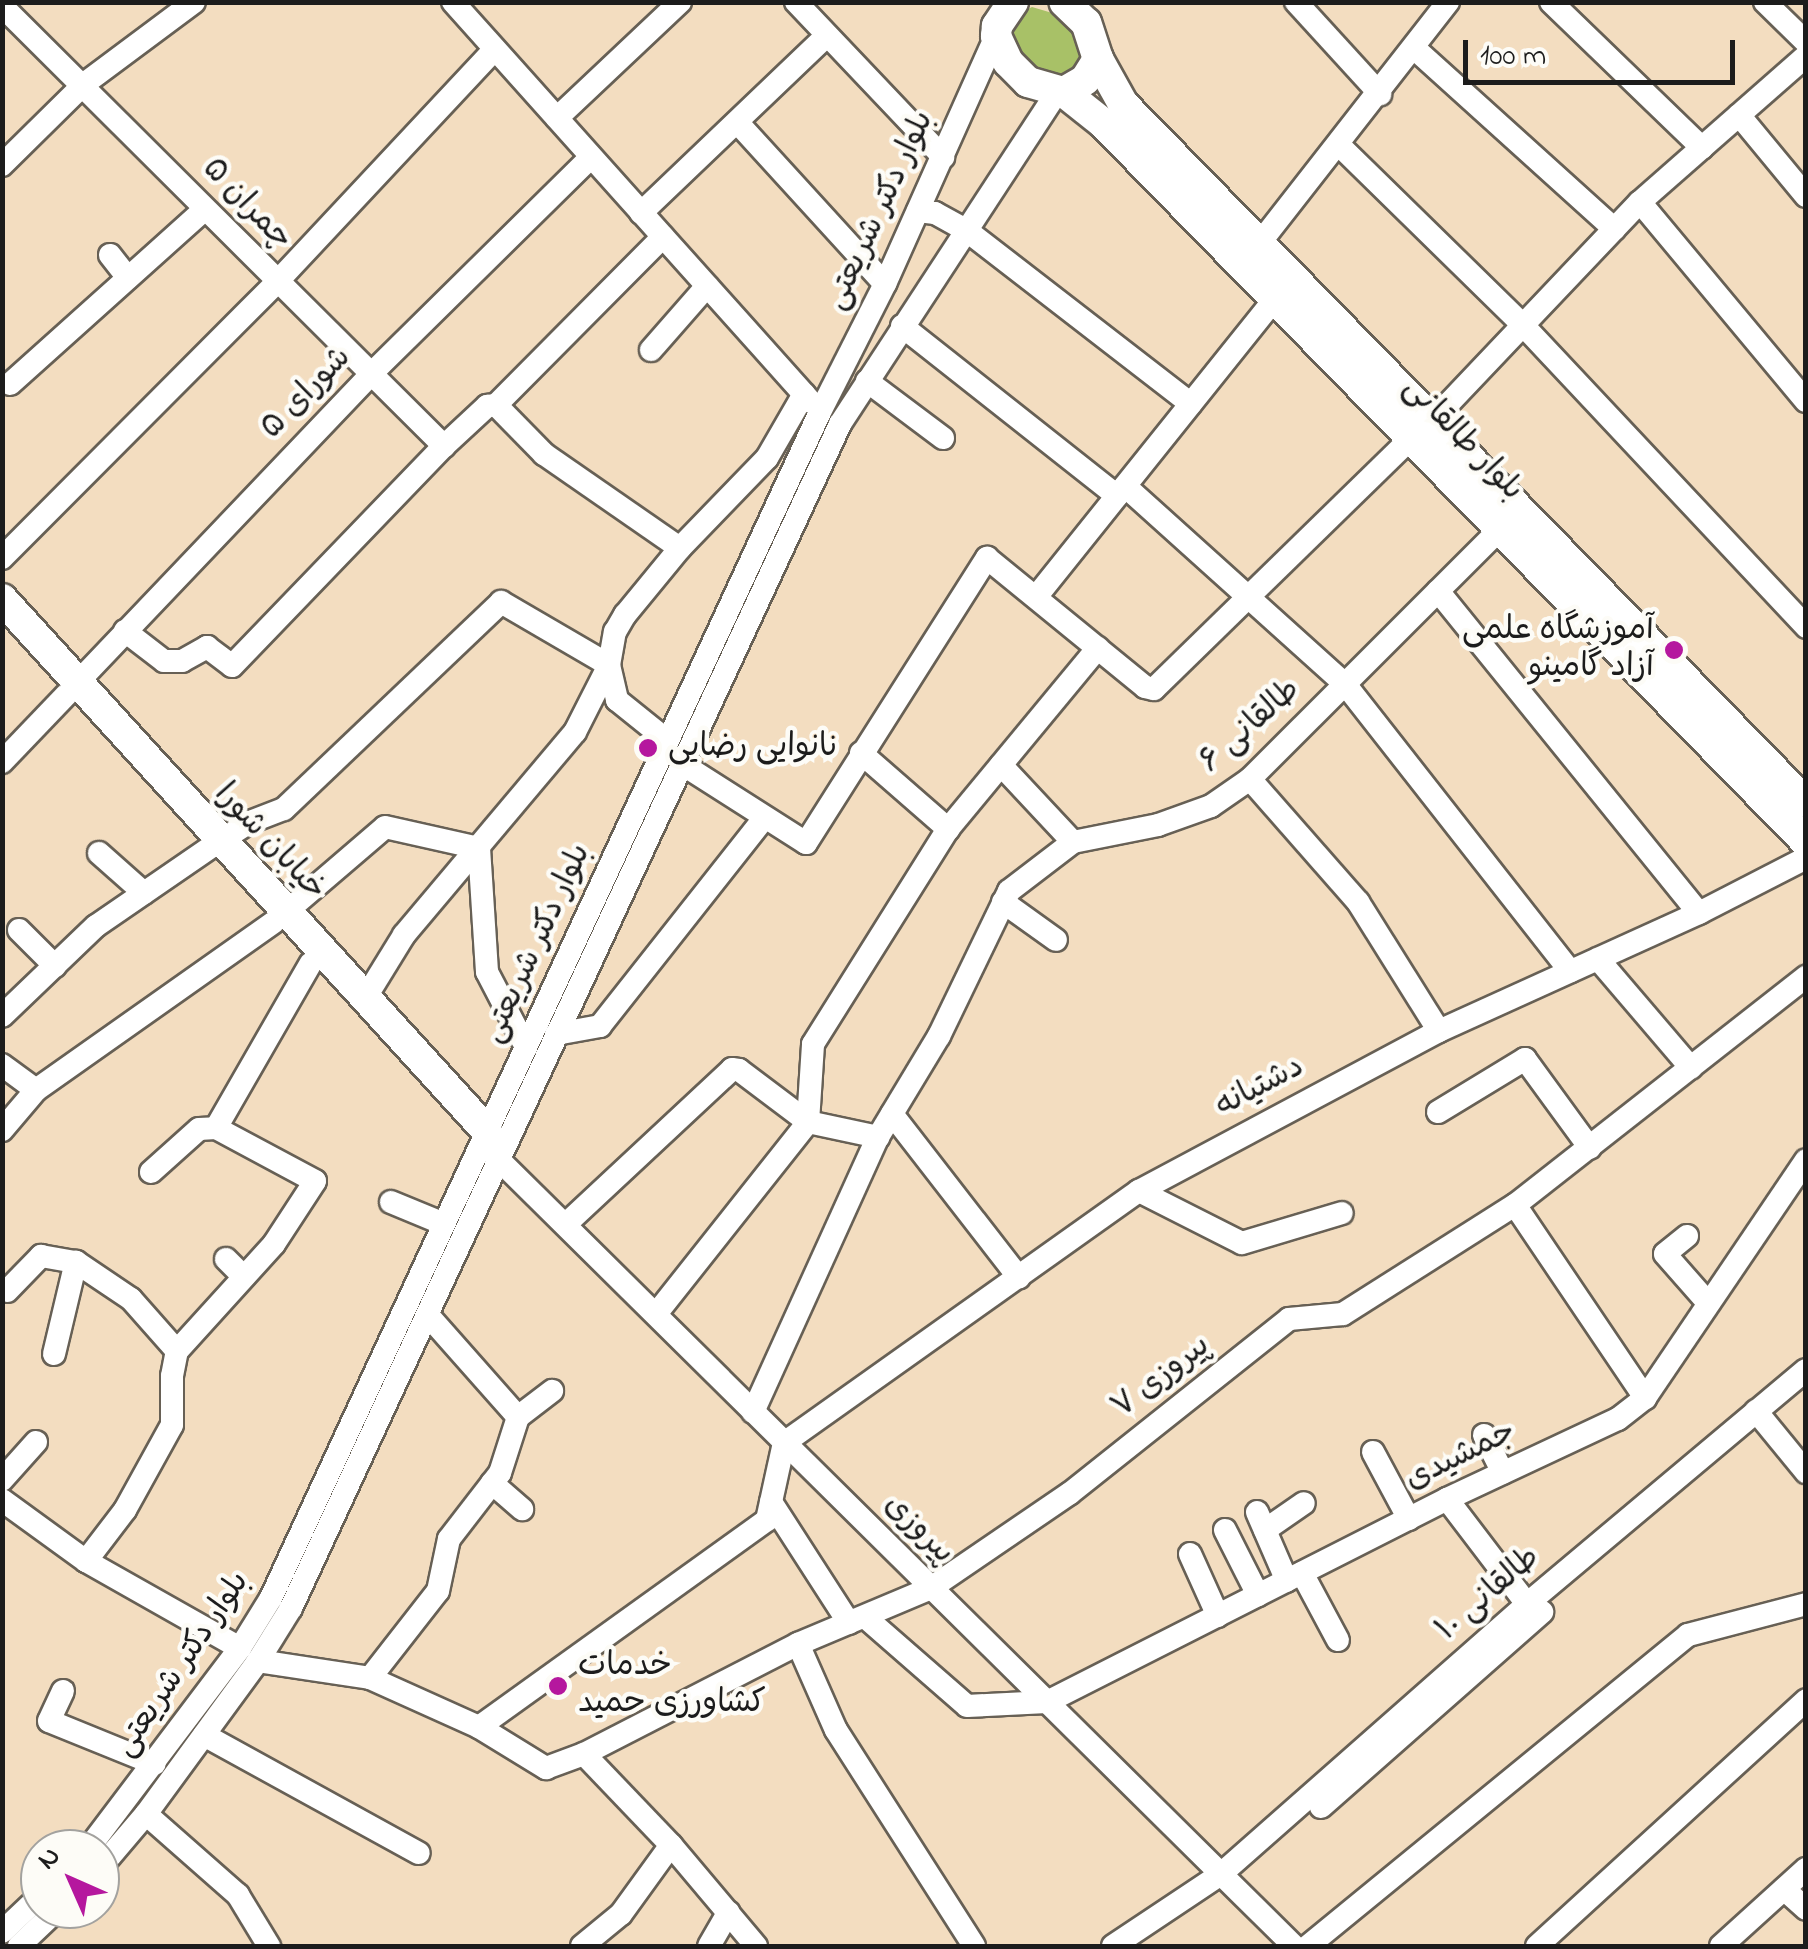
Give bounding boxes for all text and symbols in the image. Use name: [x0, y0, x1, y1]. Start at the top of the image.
scale bar: [1468, 20, 1740, 82]
text: 100 m: [1480, 35, 1546, 79]
street label: بلوار دکتر شریعتی: [818, 105, 944, 317]
street label: چمران ۵: [193, 151, 299, 259]
street label: شورای ۵: [254, 340, 360, 448]
street label: بلوار طالقانی: [1394, 370, 1530, 510]
place label: آموزشگاه علمی آزاد گامینو: [1462, 613, 1654, 688]
marker: آموزشگاه علمی آزاد گامینو: [1663, 639, 1685, 661]
street label: طالقانی ۶: [1193, 672, 1309, 782]
place label: نانوایی رضایی: [668, 729, 839, 767]
marker: نانوایی رضایی: [637, 737, 659, 759]
street label: خیابان شورا: [205, 776, 333, 910]
street label: بلوار دکتر شریعتی: [475, 838, 601, 1050]
street label: دشتیانه: [1209, 1049, 1311, 1127]
street label: پیروزی ۷: [1105, 1328, 1219, 1428]
street label: جمشیدی: [1399, 1414, 1523, 1500]
street label: پیروزی: [875, 1487, 961, 1573]
street label: طالقانی ۱۰: [1429, 1539, 1549, 1651]
street label: بلوار دکتر شریعتی: [107, 1565, 259, 1765]
place label: خدمات کشاورزی حمید: [578, 1649, 766, 1724]
marker: خدمات کشاورزی حمید: [547, 1675, 569, 1697]
north arrow: [20, 1829, 120, 1929]
text: N: [29, 1838, 71, 1880]

